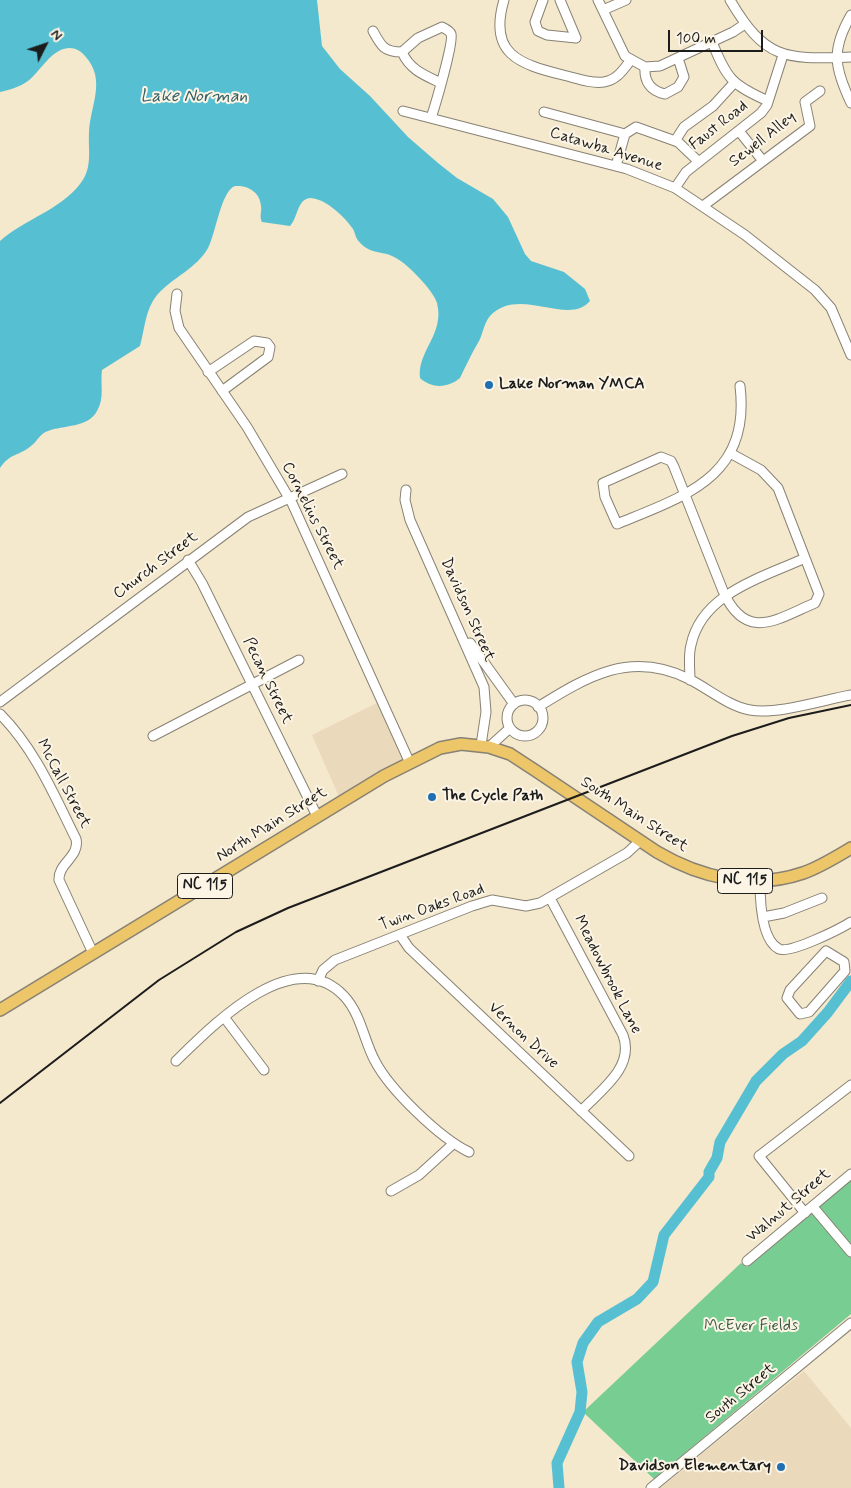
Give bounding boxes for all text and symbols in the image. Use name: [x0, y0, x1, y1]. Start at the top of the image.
north arrow: [20, 20, 70, 70]
scale bar: [671, 20, 766, 52]
text: N: [46, 26, 66, 45]
text: 100 m: [676, 29, 716, 49]
water label: Lake Norman: [140, 86, 248, 108]
street label: Faust Road: [686, 97, 752, 155]
street label: Sewell Alley: [726, 108, 800, 172]
street label: Catawba Avenue: [547, 124, 665, 176]
place label: Lake Norman YMCA: [499, 375, 645, 395]
marker: Lake Norman YMCA: [483, 379, 495, 391]
street label: Cornelius Street: [277, 459, 347, 573]
street label: Church Street: [110, 528, 202, 604]
street label: Davidson Street: [436, 555, 498, 665]
street label: Pecan Street: [238, 635, 296, 727]
street label: McCall Street: [32, 736, 94, 832]
street label: South Main Street: [577, 773, 691, 857]
street label: North Main Street: [213, 783, 331, 867]
place label: The Cycle Path: [442, 787, 543, 807]
marker: The Cycle Path: [426, 791, 438, 803]
road number: NC 115: [718, 868, 772, 894]
road number: NC 115: [178, 874, 232, 898]
street label: Twin Oaks Road: [377, 880, 487, 936]
street label: Meadowbrook Lane: [569, 912, 645, 1038]
street label: Vernon Drive: [484, 998, 562, 1074]
street label: Walnut Street: [743, 1165, 835, 1247]
park label: McEver Fields: [704, 1317, 798, 1337]
street label: South Street: [702, 1360, 780, 1428]
place label: Davidson Elementary: [618, 1457, 771, 1477]
marker: Davidson Elementary: [775, 1461, 787, 1473]

